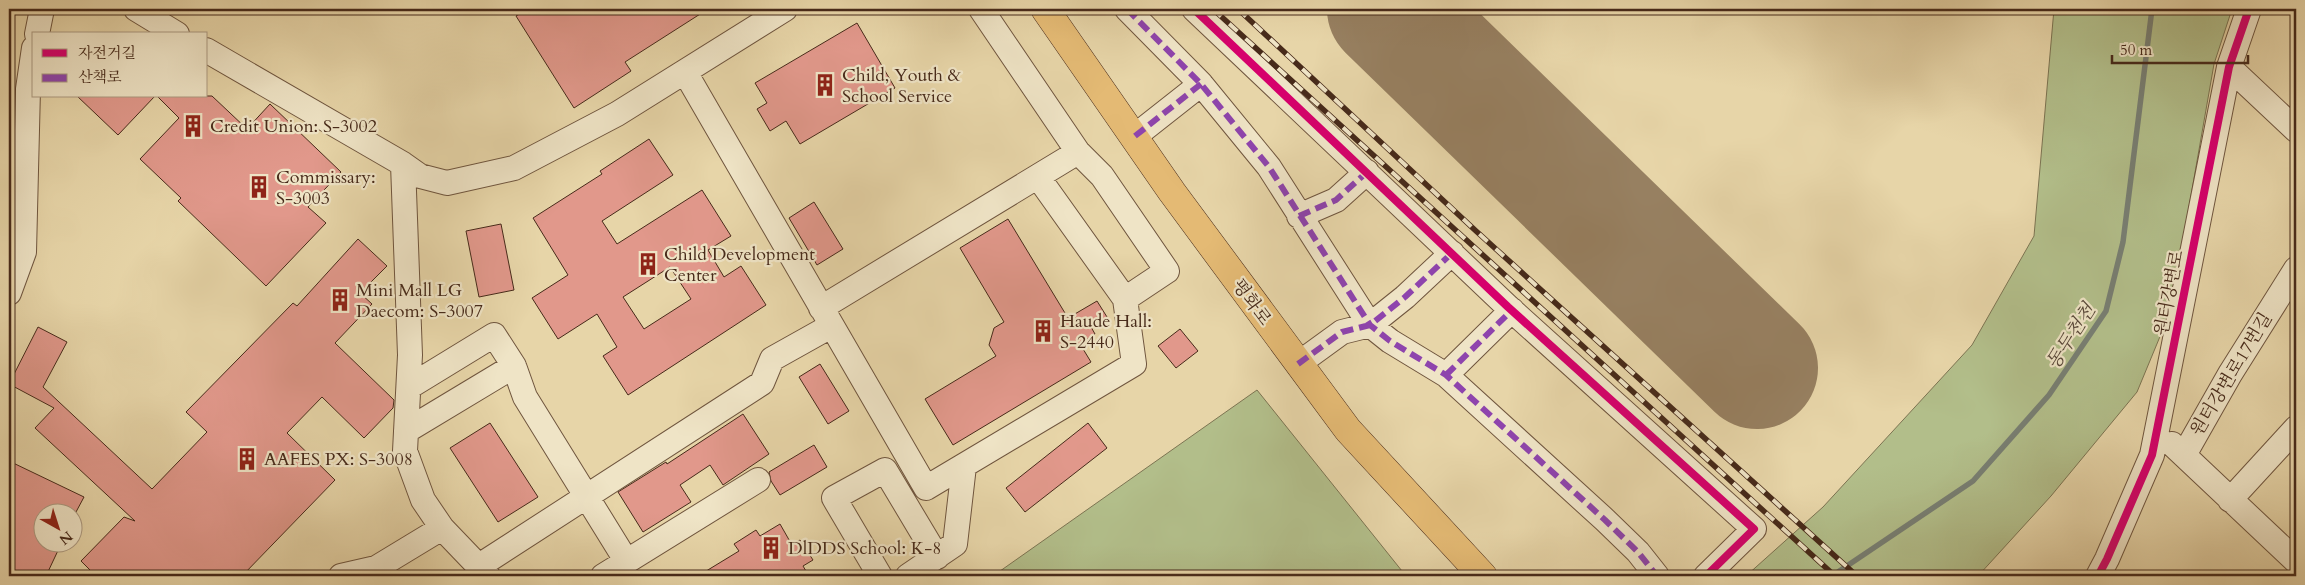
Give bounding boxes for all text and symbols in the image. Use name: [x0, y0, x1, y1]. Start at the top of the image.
legend: [32, 32, 208, 98]
scale bar: [2112, 32, 2249, 64]
text: 50 m: [2120, 40, 2152, 60]
text: 자전거길: [78, 43, 136, 63]
place label: Child, Youth & School Service: [842, 63, 962, 109]
text: 산책로: [78, 67, 122, 87]
building icon: Child, Youth & School Service: [812, 72, 838, 98]
building icon: Credit Union: S-3002: [180, 113, 206, 139]
place label: Credit Union: S-3002: [210, 114, 377, 139]
place label: Commissary: S-3003: [276, 165, 375, 211]
building icon: Commissary: S-3003: [246, 174, 272, 200]
place label: Child Development Center: [664, 242, 815, 288]
street label: 원터강변로: [2149, 248, 2190, 338]
building icon: Child Development Center: [635, 251, 661, 277]
street label: 평화로: [1226, 274, 1277, 331]
place label: Mini Mall LG Daecom: S-3007: [356, 278, 483, 324]
building icon: Mini Mall LG Daecom: S-3007: [327, 287, 353, 313]
water label: 동두천천: [2040, 297, 2103, 374]
street label: 원터강변로17번길: [2185, 308, 2278, 441]
place label: Haude Hall: S-2440: [1060, 309, 1152, 355]
building icon: Haude Hall: S-2440: [1030, 318, 1056, 344]
building icon: AAFES PX: S-3008: [234, 446, 260, 472]
place label: AAFES PX: S-3008: [264, 447, 413, 472]
north arrow: [32, 502, 82, 552]
text: N: [55, 527, 77, 549]
building icon: DlDDS School: K-8: [758, 535, 784, 561]
place label: DlDDS School: K-8: [788, 536, 942, 561]

